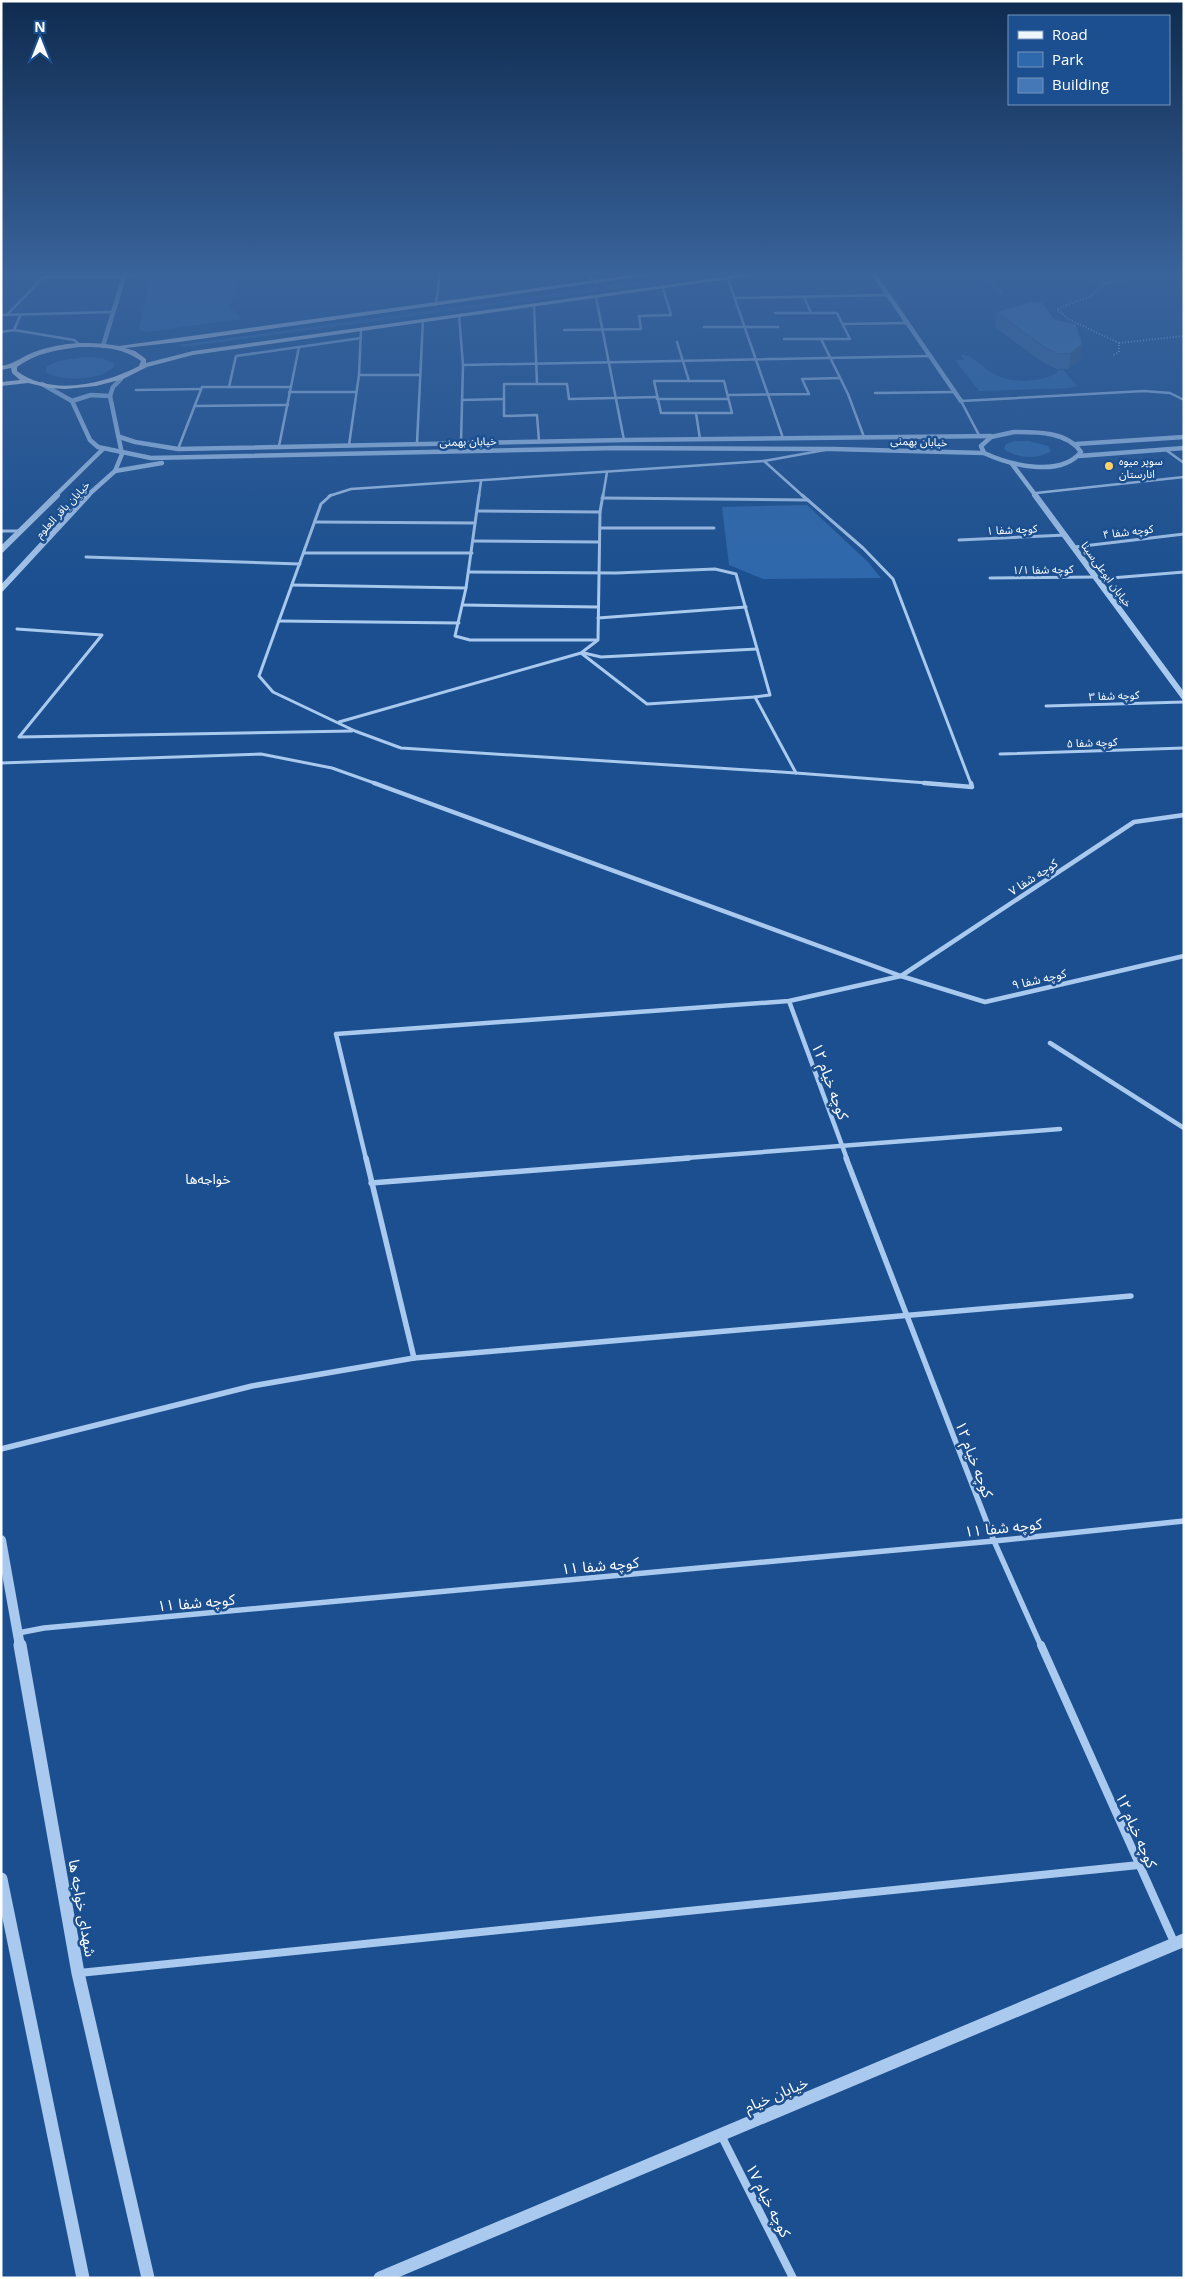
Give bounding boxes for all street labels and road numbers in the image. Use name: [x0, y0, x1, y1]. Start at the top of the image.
street label: خیابان بهمنی: [439, 433, 497, 449]
street label: خیابان بهمنی: [890, 433, 948, 450]
street label: خیابان باقر العلوم: [31, 477, 94, 542]
street label: کوچه شفا ۱: [986, 520, 1038, 539]
street label: کوچه شفا ۴: [1102, 520, 1155, 543]
street label: خیابان ابوعلی‌سینا: [1078, 538, 1136, 610]
street label: کوچه شفا ۱/۱: [1012, 561, 1074, 578]
street label: کوچه شفا ۳: [1088, 687, 1140, 704]
street label: کوچه شفا ۵: [1066, 734, 1118, 751]
street label: کوچه شفا ۷: [1005, 854, 1062, 899]
street label: کوچه شفا ۹: [1010, 964, 1069, 994]
street label: کوچه خیام ۱۲: [806, 1040, 854, 1124]
street label: کوچه خیام ۱۲: [949, 1418, 999, 1502]
street label: کوچه شفا ۱۱: [963, 1513, 1044, 1542]
street label: کوچه شفا ۱۱: [560, 1552, 641, 1579]
street label: کوچه شفا ۱۱: [156, 1589, 237, 1616]
street label: کوچه خیام ۱۲: [1110, 1789, 1163, 1872]
street label: شهدای خواجه ها: [65, 1858, 101, 1959]
street label: خیابان خیام: [741, 2072, 812, 2118]
street label: کوچه خیام ۱۷: [740, 2160, 797, 2242]

